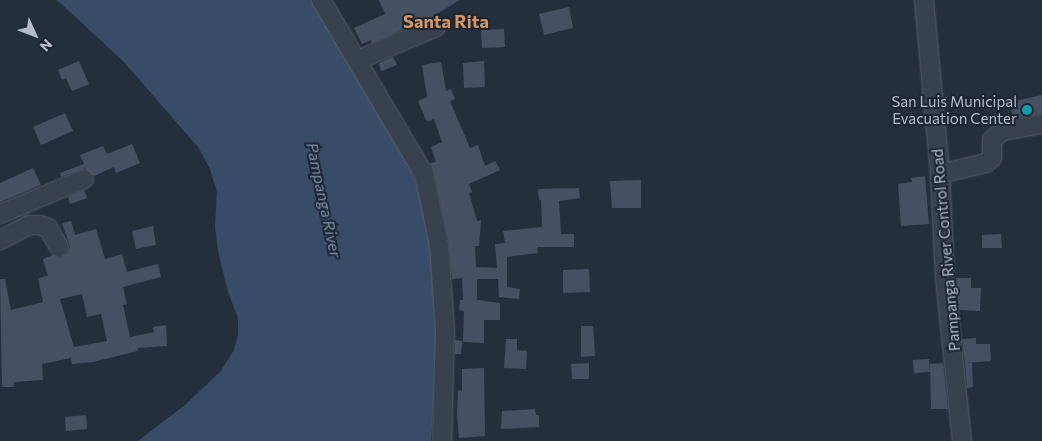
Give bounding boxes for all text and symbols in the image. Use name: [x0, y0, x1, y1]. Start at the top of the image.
north arrow: [10, 10, 60, 60]
district label: Santa Rita: [403, 10, 489, 32]
text: N: [37, 36, 56, 55]
place label: San Luis Municipal Evacuation Center: [891, 92, 1017, 127]
marker: San Luis Municipal Evacuation Center: [1021, 104, 1033, 116]
water label: Pampanga River: [302, 141, 346, 259]
street label: Pampanga River Control Road: [928, 148, 964, 352]

